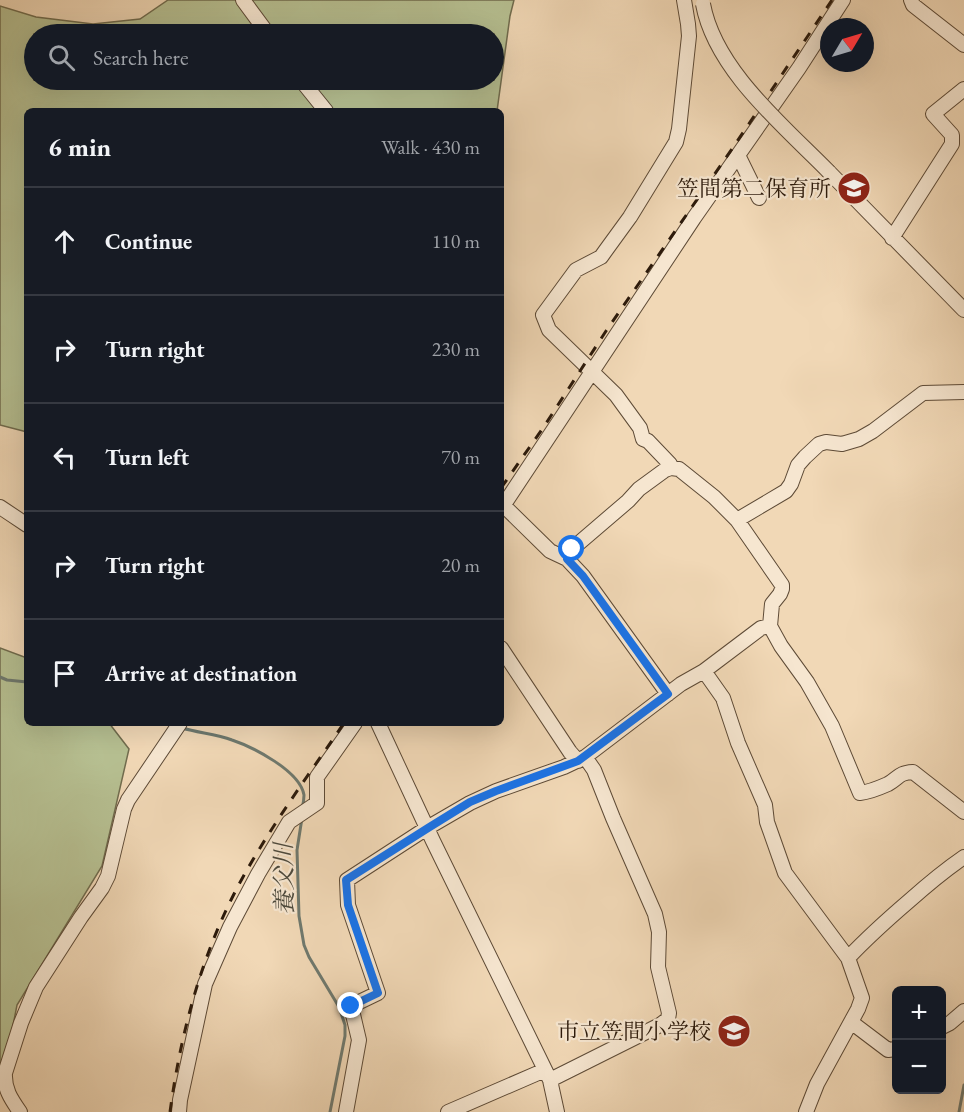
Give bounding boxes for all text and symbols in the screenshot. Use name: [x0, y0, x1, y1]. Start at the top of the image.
north arrow: [820, 18, 874, 72]
search box: [24, 24, 504, 90]
icon: search: [45, 41, 78, 74]
text: Search here: [93, 43, 188, 72]
text: 6 min: [48, 130, 111, 164]
text: Walk · 430 m: [381, 134, 480, 160]
school or university icon: 笠間第二保育所: [836, 170, 872, 206]
place label: 笠間第二保育所: [677, 174, 831, 203]
icon: ahead: [48, 225, 81, 258]
text: Continue: [105, 227, 192, 256]
text: 110 m: [432, 228, 480, 254]
icon: right: [48, 333, 81, 366]
text: Turn right: [105, 335, 204, 364]
text: 230 m: [432, 336, 480, 362]
icon: left: [48, 441, 81, 474]
text: Turn left: [105, 443, 189, 472]
text: 70 m: [441, 444, 480, 470]
route start: [558, 535, 584, 561]
icon: right: [48, 549, 81, 582]
text: Turn right: [105, 551, 204, 580]
text: 20 m: [441, 552, 480, 578]
icon: arrive: [48, 657, 81, 690]
text: Arrive at destination: [105, 659, 297, 688]
water label: 養父川: [267, 840, 300, 915]
map controls: [892, 986, 946, 1094]
button: +: [892, 986, 946, 1040]
route end: [337, 992, 363, 1018]
school or university icon: 市立笠間小学校: [716, 1013, 752, 1049]
place label: 市立笠間小学校: [557, 1017, 711, 1046]
button: −: [892, 1040, 946, 1094]

